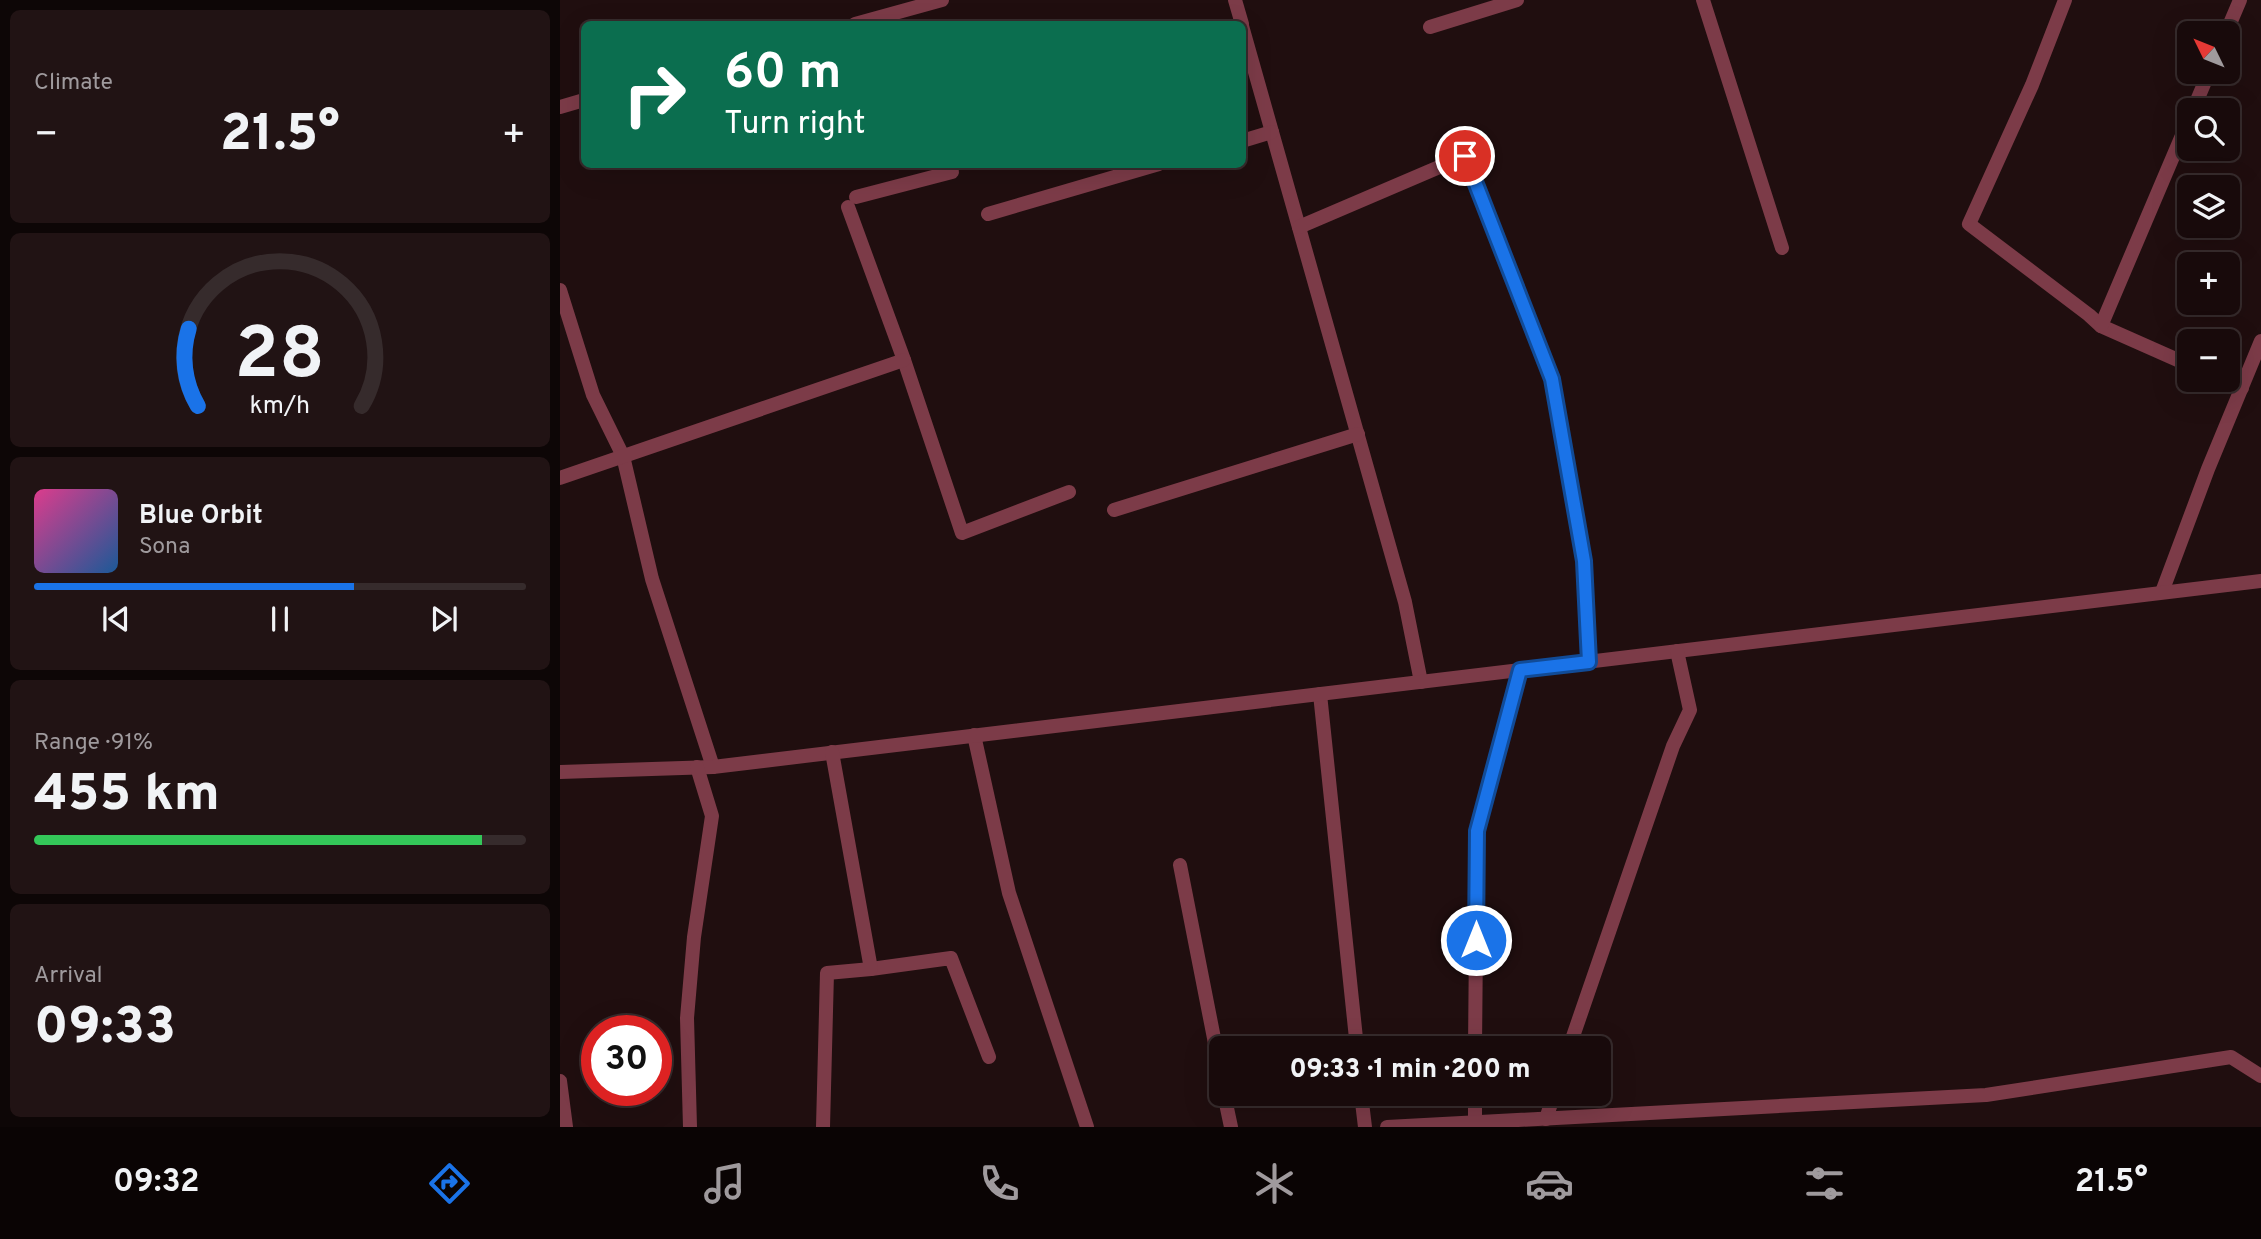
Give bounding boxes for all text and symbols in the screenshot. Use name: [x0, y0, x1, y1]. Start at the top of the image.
north arrow: [2177, 21, 2240, 84]
map controls: [2177, 21, 2240, 392]
text: 60 m: [724, 44, 842, 106]
icon: right: [609, 49, 700, 140]
text: Climate: [34, 69, 113, 98]
button: search: [2177, 98, 2240, 161]
text: 21.5°: [220, 103, 340, 169]
text: Turn right: [724, 105, 866, 145]
text: −: [34, 112, 59, 161]
text: +: [501, 112, 526, 161]
pin: [1435, 126, 1495, 186]
icon: arrive: [1446, 137, 1484, 175]
button: layers: [2177, 175, 2240, 238]
button: +: [2177, 252, 2240, 315]
text: 28: [235, 313, 325, 405]
button: −: [2177, 329, 2240, 392]
text: km/h: [250, 391, 310, 423]
text: Blue Orbit: [139, 500, 263, 533]
text: Sona: [139, 533, 190, 562]
icon: previous: [97, 600, 135, 638]
icon: pause: [261, 600, 299, 638]
icon: next: [425, 600, 463, 638]
text: Range · 91%: [34, 729, 153, 758]
text: 455 km: [34, 763, 220, 829]
position arrow: [1439, 903, 1513, 977]
text: Arrival: [34, 962, 103, 991]
text: 09:33: [34, 996, 176, 1062]
speed limit sign: 30: [581, 1015, 672, 1106]
text: 09:33 · 1 min · 200 m: [1289, 1054, 1531, 1087]
icon: directions: [425, 1159, 474, 1208]
icon: music: [700, 1159, 749, 1208]
icon: phone: [975, 1159, 1024, 1208]
icon: climate: [1250, 1159, 1299, 1208]
icon: car: [1525, 1159, 1574, 1208]
icon: filters: [1800, 1159, 1849, 1208]
text: 09:32: [113, 1163, 200, 1203]
text: 21.5°: [2075, 1163, 2148, 1203]

